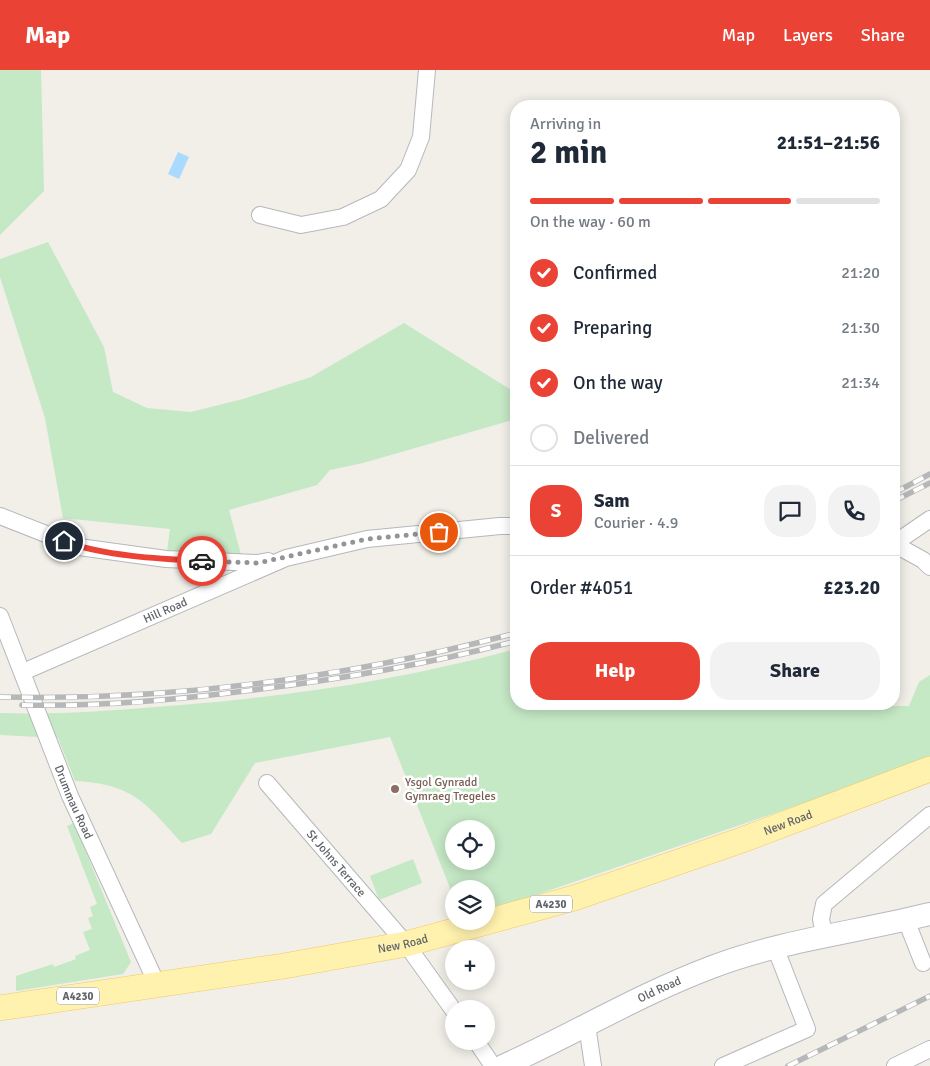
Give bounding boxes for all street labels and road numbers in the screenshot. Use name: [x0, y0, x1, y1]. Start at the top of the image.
street label: Hill Road: [141, 595, 190, 627]
street label: Drummau Road: [51, 763, 96, 841]
street label: New Road: [762, 807, 815, 839]
street label: St Johns Terrace: [303, 827, 369, 900]
road number: A4230: [530, 896, 572, 912]
street label: New Road: [377, 931, 430, 957]
street label: Old Road: [635, 973, 683, 1006]
road number: A4230: [57, 988, 99, 1004]

